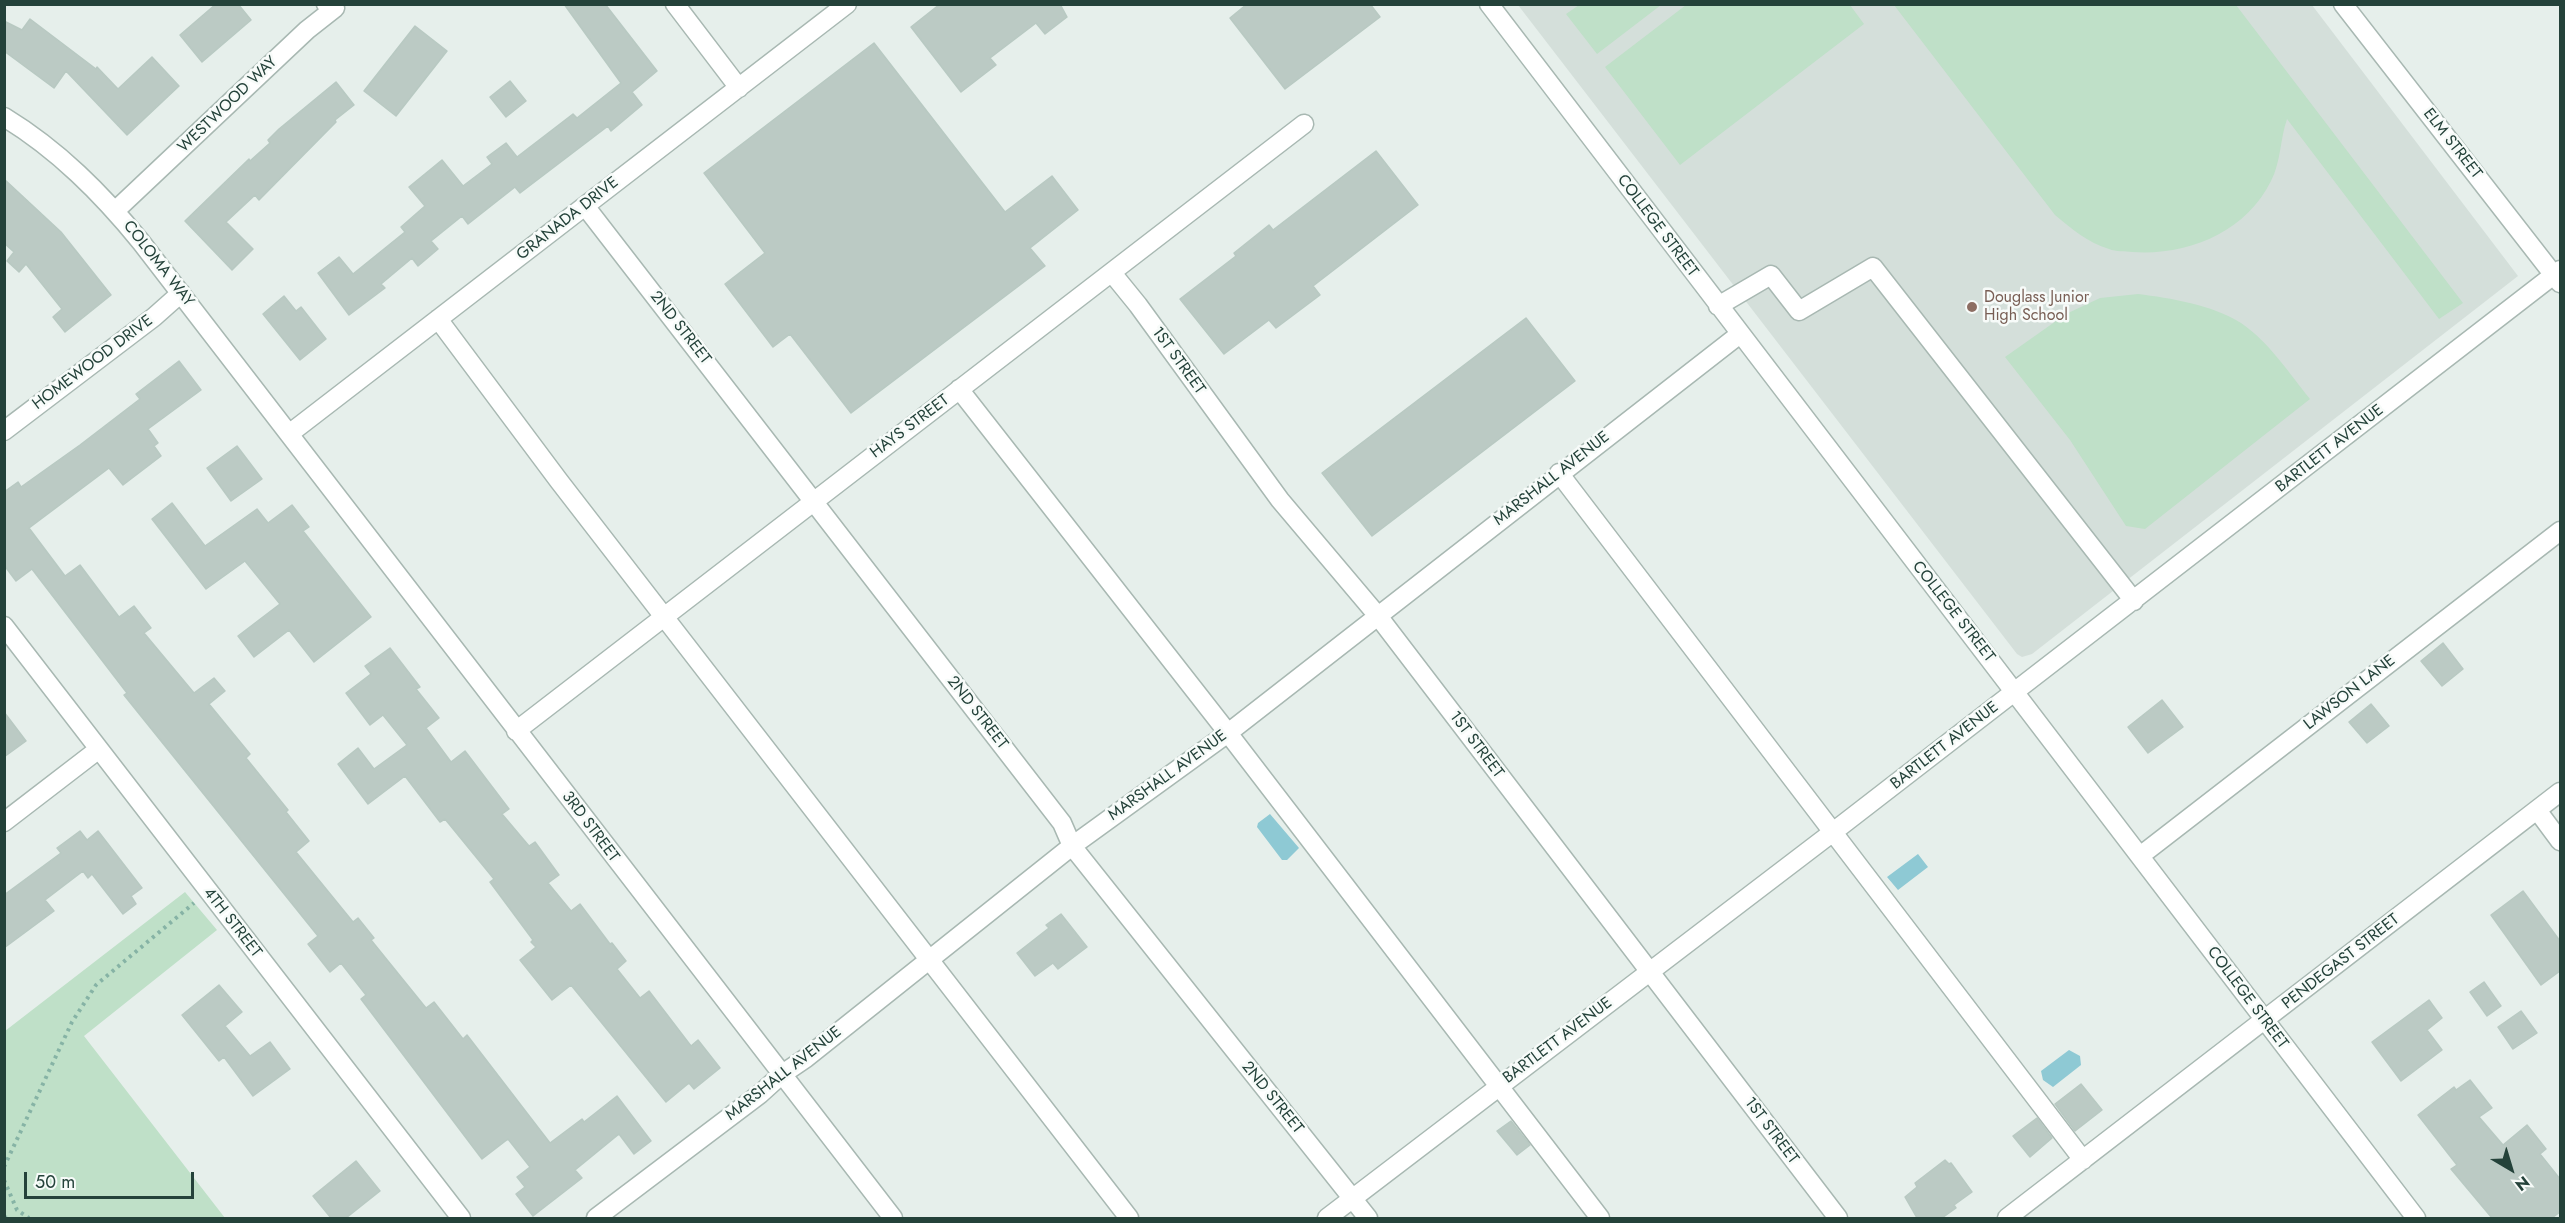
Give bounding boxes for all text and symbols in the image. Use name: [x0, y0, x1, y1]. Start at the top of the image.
street label: WESTWOOD WAY: [174, 53, 282, 157]
street label: ELM STREET: [2419, 105, 2485, 183]
street label: COLLEGE STREET: [1612, 171, 1702, 281]
street label: GRANADA DRIVE: [513, 173, 623, 265]
street label: COLOMA WAY: [118, 217, 198, 311]
street label: 2ND STREET: [646, 288, 714, 368]
place label: Douglass Junior High School: [1984, 288, 2089, 326]
marker: Douglass Junior High School: [1965, 300, 1979, 314]
street label: HOMEWOOD DRIVE: [29, 312, 157, 414]
street label: 1ST STREET: [1147, 324, 1209, 398]
street label: HAYS STREET: [867, 391, 953, 463]
street label: BARTLETT AVENUE: [2272, 401, 2388, 497]
street label: MARSHALL AVENUE: [1490, 428, 1614, 530]
street label: COLLEGE STREET: [1908, 558, 1998, 666]
street label: LAWSON LANE: [2301, 651, 2399, 735]
street label: 2ND STREET: [943, 673, 1011, 753]
street label: BARTLETT AVENUE: [1887, 698, 2003, 794]
street label: 1ST STREET: [1445, 708, 1507, 782]
street label: MARSHALL AVENUE: [1105, 727, 1231, 825]
street label: 3RD STREET: [557, 788, 623, 866]
street label: 4TH STREET: [199, 884, 265, 962]
street label: PENDEGAST STREET: [2279, 910, 2403, 1014]
street label: COLLEGE STREET: [2202, 943, 2292, 1053]
street label: BARTLETT AVENUE: [1500, 994, 1616, 1088]
street label: MARSHALL AVENUE: [722, 1023, 846, 1125]
street label: 2ND STREET: [1237, 1058, 1307, 1138]
street label: 1ST STREET: [1740, 1094, 1802, 1168]
north arrow: [2481, 1139, 2541, 1199]
scale bar: [27, 1160, 196, 1198]
text: 50 m: [35, 1169, 75, 1195]
text: N: [2510, 1171, 2534, 1197]

